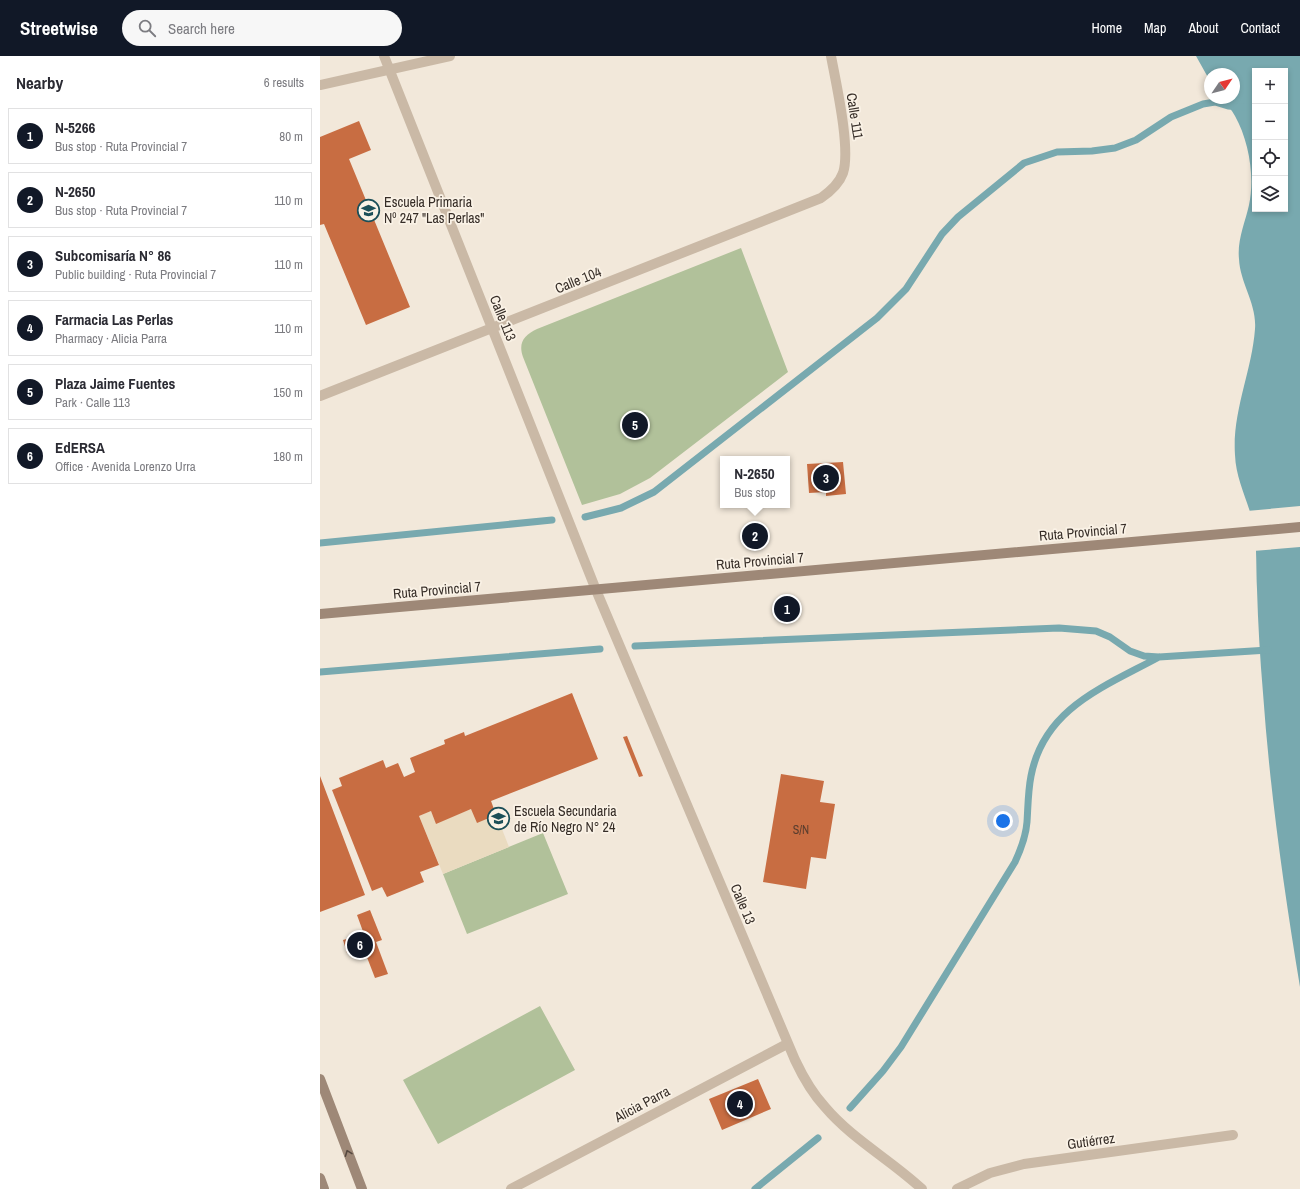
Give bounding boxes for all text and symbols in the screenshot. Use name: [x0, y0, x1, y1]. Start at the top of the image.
search box: [122, 10, 402, 46]
text: Streetwise: [20, 15, 98, 41]
icon: search: [136, 17, 158, 39]
text: Search here: [168, 18, 235, 39]
text: Home: [1091, 19, 1122, 37]
text: Map: [1144, 19, 1166, 37]
text: About: [1188, 19, 1218, 37]
text: Contact: [1240, 19, 1280, 37]
north arrow: [1204, 68, 1240, 104]
map controls: [1252, 68, 1288, 212]
button: +: [1252, 68, 1288, 104]
text: Nearby: [16, 71, 63, 94]
text: 6 results: [264, 74, 304, 91]
street label: Calle 111: [842, 91, 868, 141]
button: −: [1252, 104, 1288, 140]
text: N-5266: [55, 117, 95, 138]
text: 1: [27, 128, 33, 145]
text: 80 m: [279, 128, 303, 145]
text: Bus stop · Ruta Provincial 7: [55, 138, 187, 155]
button: locate: [1252, 140, 1288, 176]
button: layers: [1252, 176, 1288, 212]
text: N-2650: [55, 181, 95, 202]
text: 2: [27, 192, 33, 209]
text: 110 m: [274, 192, 303, 209]
place label: Escuela Primaria Nº 247 "Las Perlas": [384, 193, 484, 227]
school or university icon: Escuela Primaria Nº 247 "Las Perlas": [355, 197, 381, 223]
text: Bus stop · Ruta Provincial 7: [55, 202, 187, 219]
text: Subcomisaría N° 86: [55, 245, 171, 266]
text: 3: [27, 256, 33, 273]
text: 110 m: [274, 256, 303, 273]
street label: Calle 104: [552, 262, 604, 297]
text: Public building · Ruta Provincial 7: [55, 266, 216, 283]
street label: Calle 113: [486, 293, 520, 343]
text: Farmacia Las Perlas: [55, 309, 173, 330]
text: 4: [27, 320, 33, 337]
text: 110 m: [274, 320, 303, 337]
text: Pharmacy · Alicia Parra: [55, 330, 167, 347]
text: Plaza Jaime Fuentes: [55, 373, 175, 394]
text: 5: [27, 384, 33, 401]
text: 150 m: [273, 384, 303, 401]
text: Park · Calle 113: [55, 394, 130, 411]
pin: 5: [622, 410, 648, 440]
text: EdERSA: [55, 437, 105, 458]
text: 6: [27, 448, 33, 465]
text: 180 m: [273, 448, 303, 465]
popup: [720, 456, 790, 508]
text: Office · Avenida Lorenzo Urra: [55, 458, 196, 475]
text: N-2650: [734, 463, 775, 484]
pin: 3: [813, 463, 839, 493]
text: Bus stop: [734, 484, 776, 501]
street label: Ruta Provincial 7: [1038, 519, 1128, 545]
pin: 2: [742, 521, 768, 551]
street label: Ruta Provincial 7: [715, 548, 805, 574]
street label: Ruta Provincial 7: [392, 577, 482, 603]
pin: 1: [774, 594, 800, 624]
place label: Escuela Secundaria de Río Negro N° 24: [514, 802, 617, 836]
school or university icon: Escuela Secundaria de Río Negro N° 24: [485, 806, 511, 832]
your location: [993, 811, 1013, 831]
house number: S/N: [793, 822, 809, 838]
street label: Calle 13: [726, 881, 760, 927]
pin: 6: [347, 930, 373, 960]
street label: Alicia Parra: [610, 1082, 673, 1126]
pin: 4: [727, 1089, 753, 1119]
street label: Gutiérrez: [1066, 1129, 1116, 1153]
one-way arrow: [345, 1149, 353, 1156]

